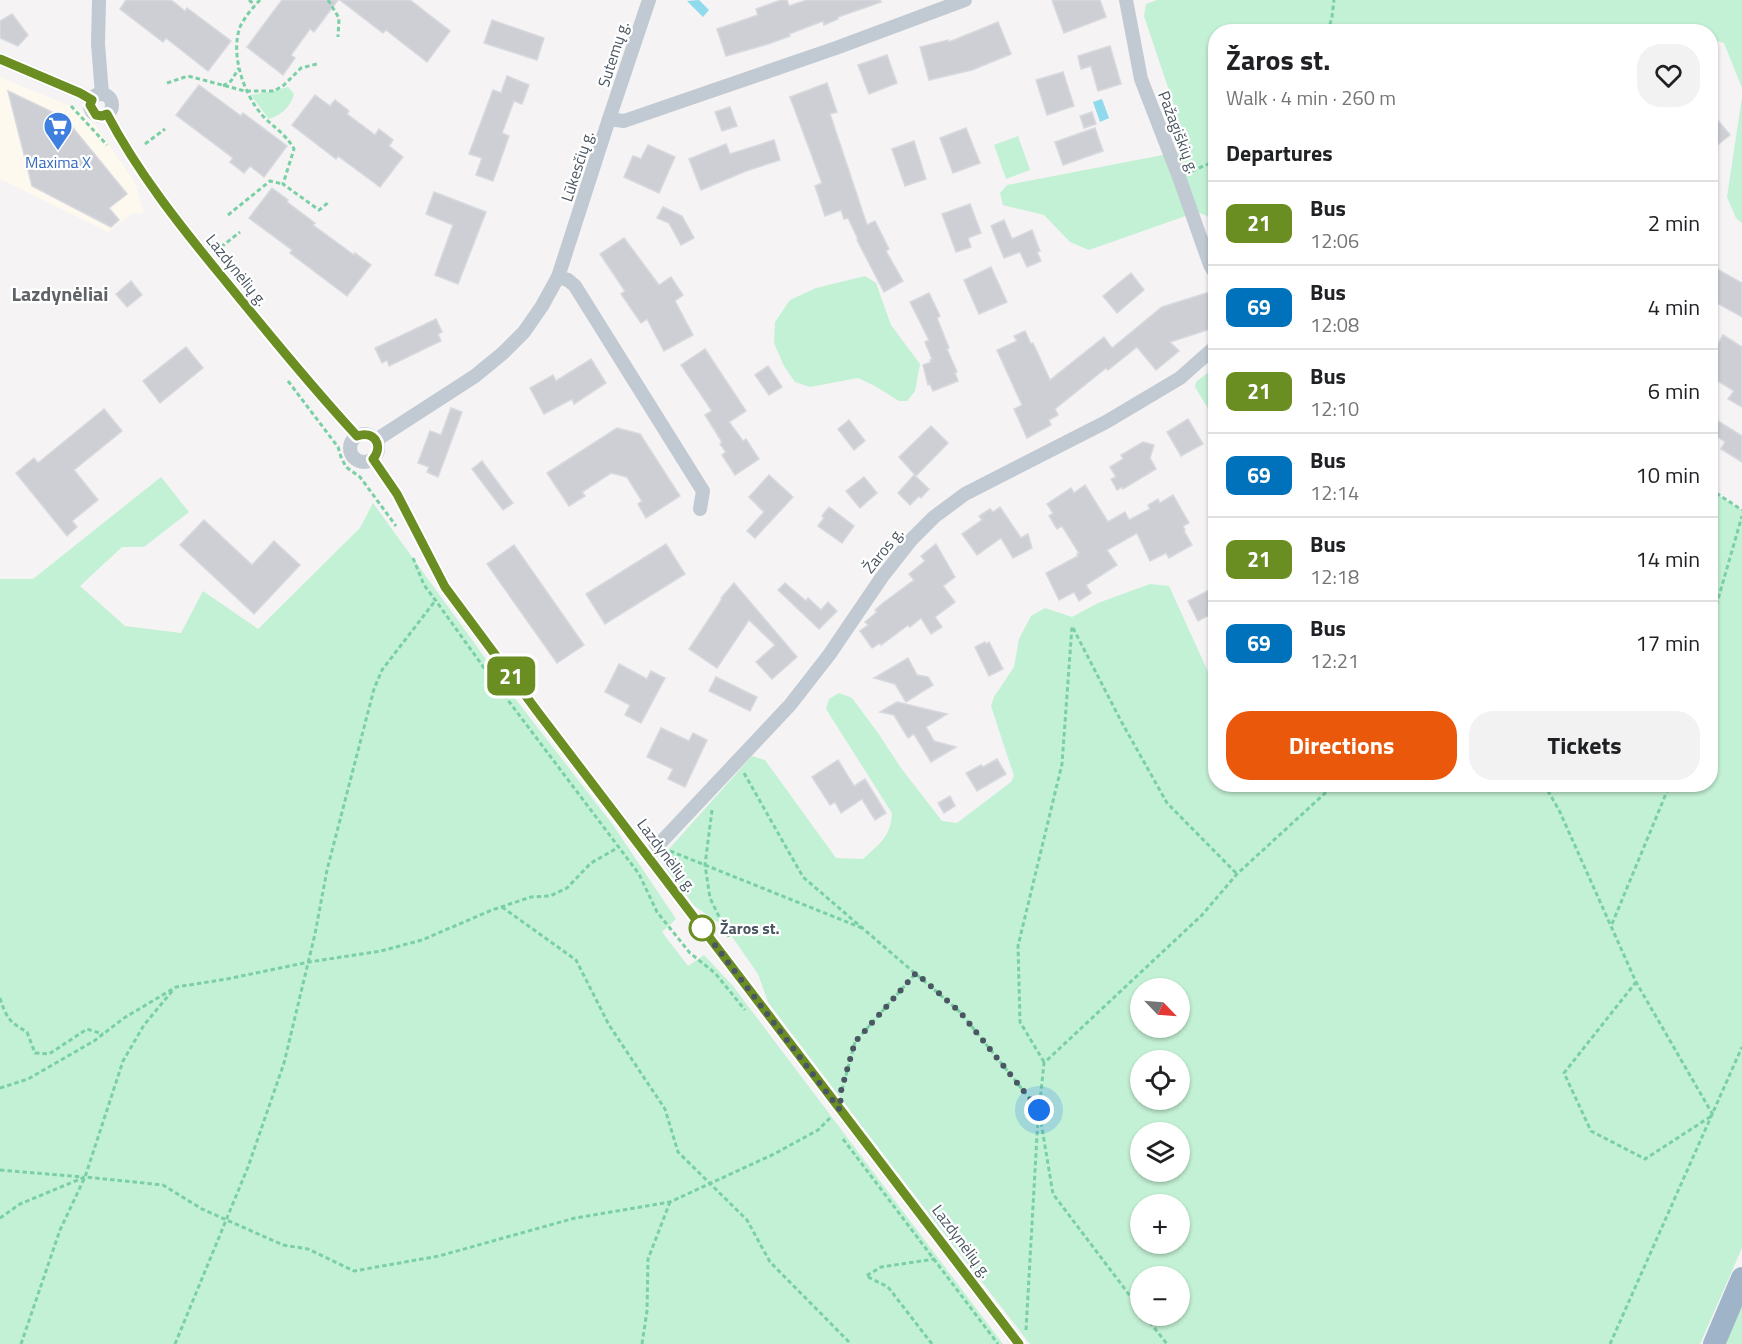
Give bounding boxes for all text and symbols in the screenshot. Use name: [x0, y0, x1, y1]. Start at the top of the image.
street label: Sutemų g.: [591, 18, 635, 90]
text: Žaros st.: [1226, 38, 1330, 81]
button: heart: [1637, 44, 1700, 107]
text: Walk · 4 min · 260 m: [1226, 82, 1396, 113]
street label: Pažagiškių g.: [1152, 87, 1206, 177]
supermarket icon: Maxima X: [42, 110, 74, 152]
street label: Lūkesčių g.: [554, 127, 600, 205]
text: Departures: [1226, 136, 1333, 170]
place label: Maxima X: [25, 150, 91, 174]
text: Bus: [1310, 191, 1346, 225]
text: 2 min: [1648, 206, 1700, 240]
text: 21: [1247, 207, 1271, 239]
text: 12:06: [1310, 225, 1359, 256]
street label: Lazdynėlių g.: [200, 229, 274, 311]
text: Bus: [1310, 275, 1346, 309]
district label: Lazdynėliai: [12, 278, 108, 309]
text: 4 min: [1648, 290, 1700, 324]
text: 69: [1247, 291, 1271, 323]
text: 12:08: [1310, 309, 1359, 340]
text: Bus: [1310, 359, 1346, 393]
text: 6 min: [1648, 374, 1700, 408]
text: 21: [1247, 375, 1271, 407]
text: 12:10: [1310, 393, 1359, 424]
text: Bus: [1310, 443, 1346, 477]
text: 10 min: [1635, 458, 1700, 492]
text: 69: [1247, 459, 1271, 491]
text: 12:14: [1310, 477, 1359, 508]
street label: Žaros g.: [857, 522, 909, 578]
text: Bus: [1310, 527, 1346, 561]
text: 14 min: [1635, 542, 1700, 576]
text: 21: [1247, 543, 1271, 575]
text: 12:18: [1310, 561, 1359, 592]
text: Bus: [1310, 611, 1346, 645]
text: 17 min: [1635, 626, 1700, 660]
text: 69: [1247, 627, 1271, 659]
text: 12:21: [1310, 645, 1359, 676]
line badge: 21: [484, 656, 538, 696]
text: 21: [499, 660, 523, 692]
button: Directions: [1226, 711, 1457, 780]
button: Tickets: [1469, 711, 1700, 780]
street label: Lazdynėlių g.: [631, 813, 703, 897]
marker: Žaros st.: [689, 915, 715, 941]
place label: Žaros st.: [720, 916, 780, 940]
north arrow: [1130, 978, 1190, 1038]
map controls: [1130, 978, 1190, 1326]
button: locate: [1130, 1050, 1190, 1110]
your location: [1024, 1095, 1054, 1125]
button: layers: [1130, 1122, 1190, 1182]
button: +: [1130, 1194, 1190, 1254]
street label: Lazdynėlių g.: [926, 1199, 998, 1283]
button: −: [1130, 1266, 1190, 1326]

